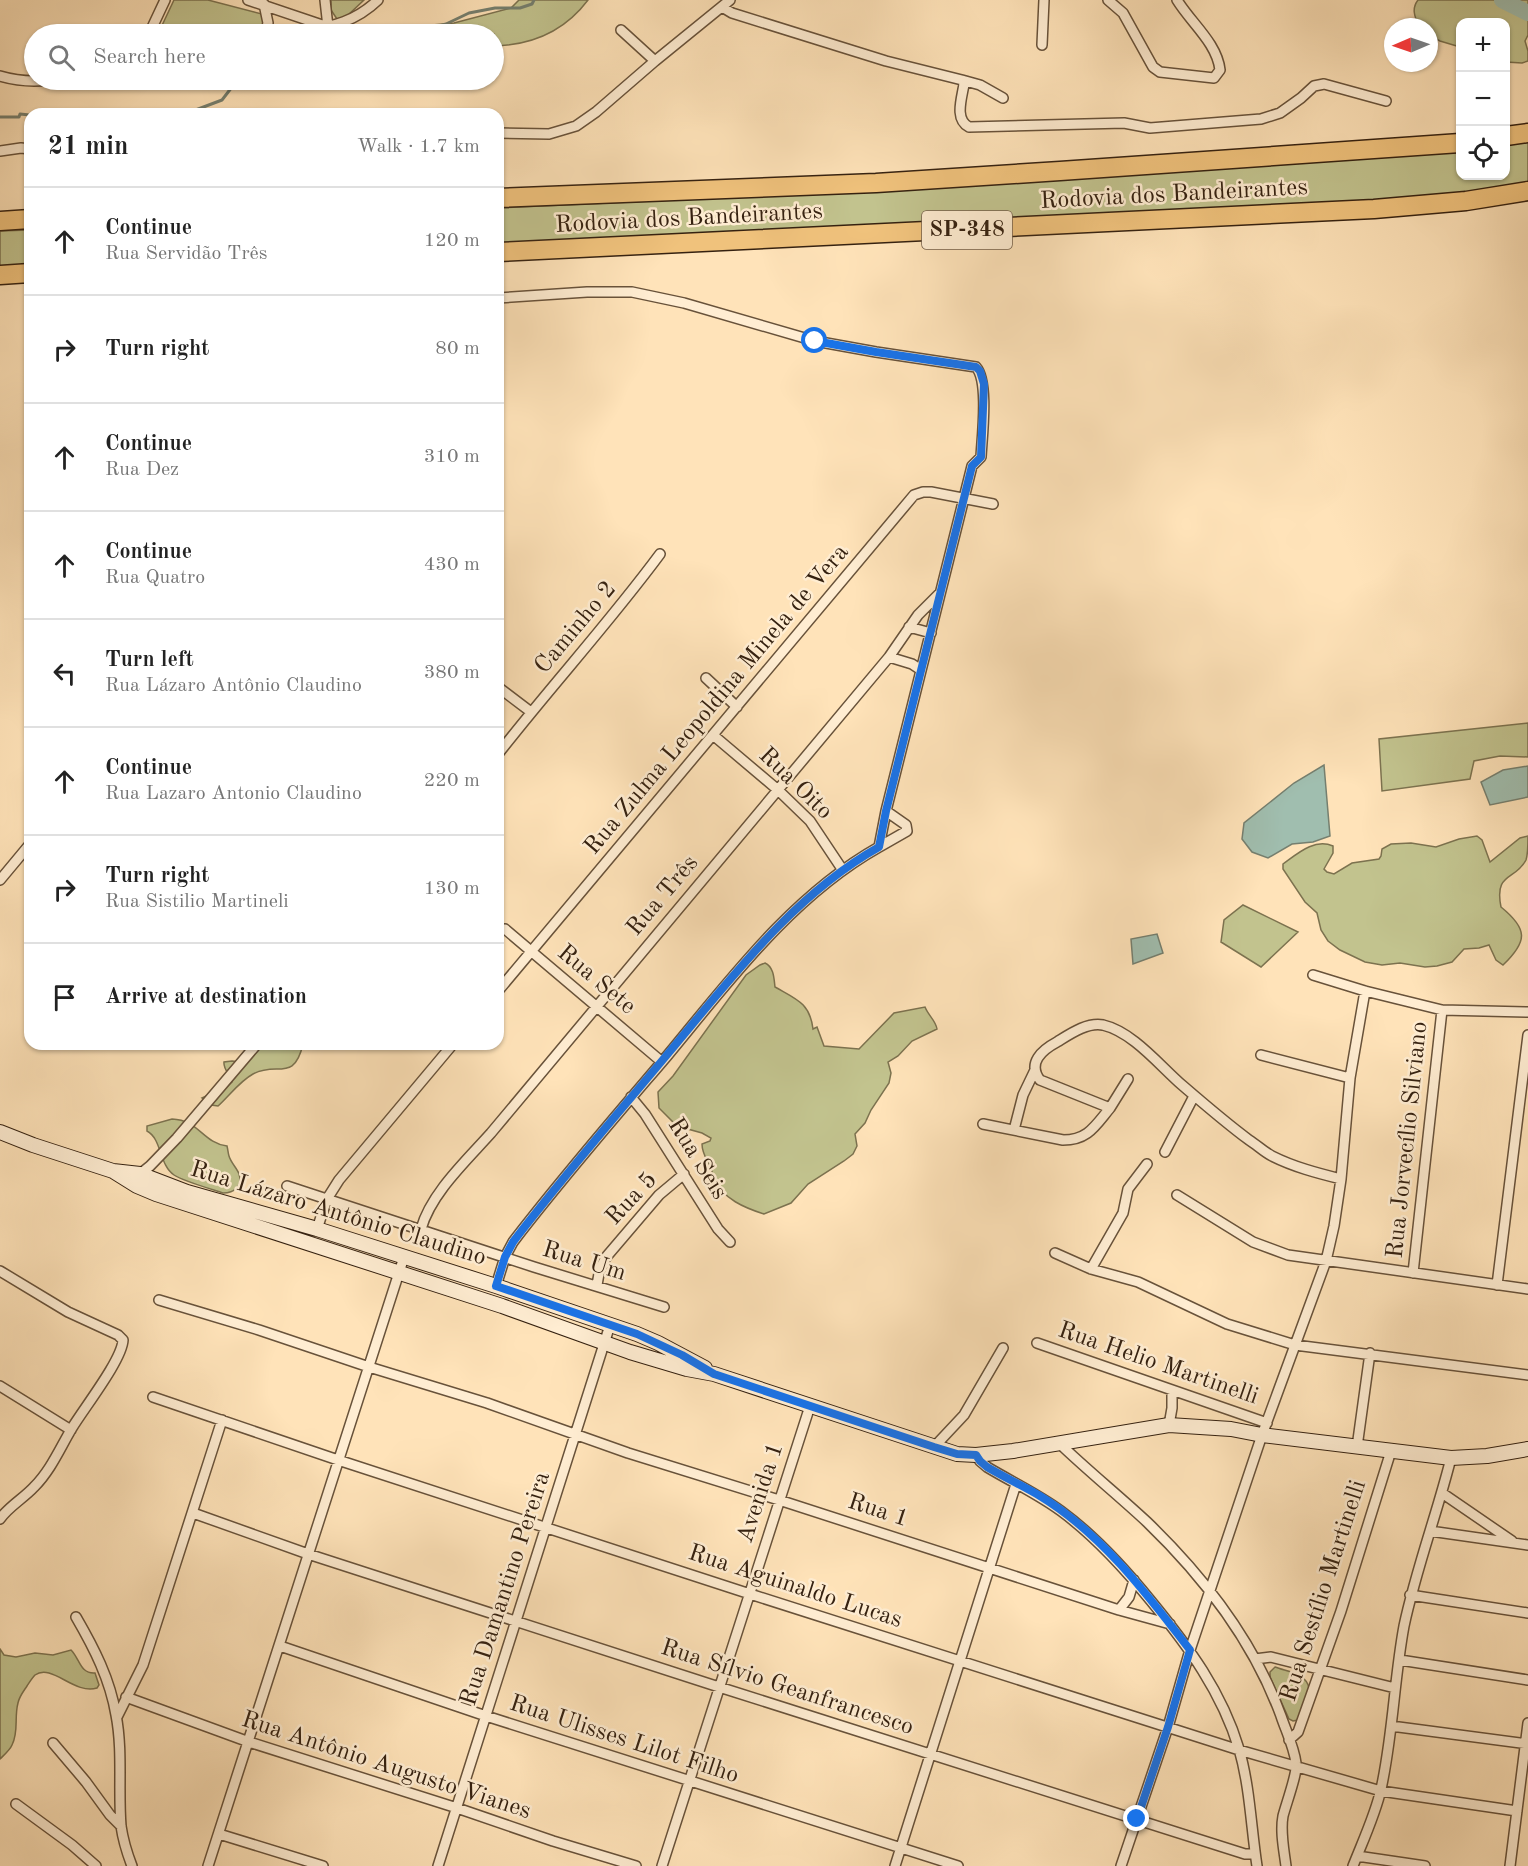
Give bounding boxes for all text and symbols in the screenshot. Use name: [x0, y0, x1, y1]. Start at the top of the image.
north arrow: [1384, 18, 1438, 72]
map controls: [1456, 18, 1510, 180]
button: +: [1456, 18, 1510, 72]
search box: [24, 24, 504, 90]
icon: search: [45, 41, 78, 74]
text: Search here: [93, 46, 206, 68]
button: −: [1456, 72, 1510, 126]
button: locate: [1456, 126, 1510, 180]
text: 21 min: [48, 134, 128, 160]
text: Walk · 1.7 km: [357, 137, 480, 157]
street label: Rodovia dos Bandeirantes: [1040, 176, 1308, 214]
street label: Rodovia dos Bandeirantes: [555, 200, 823, 238]
road number: SP-348: [922, 211, 1012, 249]
text: Continue: [105, 217, 192, 239]
icon: ahead: [48, 225, 81, 258]
text: 120 m: [424, 231, 480, 251]
text: Rua Servidão Três: [105, 244, 267, 264]
route start: [801, 327, 827, 353]
icon: right: [48, 333, 81, 366]
text: Turn right: [105, 338, 209, 360]
text: 80 m: [435, 339, 480, 359]
text: Continue: [105, 433, 192, 455]
icon: ahead: [48, 441, 81, 474]
text: 310 m: [424, 447, 480, 467]
text: Rua Dez: [105, 460, 179, 480]
street label: Rua Zulma Leopoldina Minela de Vera: [580, 540, 854, 860]
text: Continue: [105, 541, 192, 563]
icon: ahead: [48, 549, 81, 582]
text: 430 m: [424, 555, 480, 575]
text: Rua Quatro: [105, 568, 205, 588]
street label: Caminho 2: [531, 577, 621, 679]
text: Turn left: [105, 649, 194, 671]
icon: left: [48, 657, 81, 690]
text: 380 m: [424, 663, 480, 683]
text: Rua Lázaro Antônio Claudino: [105, 676, 362, 696]
street label: Rua Oito: [754, 743, 836, 825]
text: Continue: [105, 757, 192, 779]
icon: ahead: [48, 765, 81, 798]
text: 220 m: [424, 771, 480, 791]
text: Rua Lazaro Antonio Claudino: [105, 784, 362, 804]
street label: Rua Três: [623, 851, 703, 941]
text: Turn right: [105, 865, 209, 887]
icon: right: [48, 873, 81, 906]
text: 130 m: [424, 879, 480, 899]
text: Rua Sistilio Martineli: [105, 892, 289, 912]
street label: Rua Sete: [552, 941, 640, 1019]
icon: arrive: [48, 981, 81, 1014]
text: Arrive at destination: [105, 986, 307, 1008]
street label: Rua Jorvecílio Silviano: [1384, 1020, 1432, 1260]
street label: Rua Seis: [663, 1114, 731, 1204]
street label: Rua Lázaro Antônio Claudino: [187, 1157, 489, 1271]
street label: Rua 5: [602, 1168, 662, 1230]
street label: Rua Um: [539, 1238, 629, 1286]
street label: Rua Helio Martinelli: [1055, 1318, 1261, 1410]
street label: Avenida 1: [734, 1440, 788, 1546]
street label: Rua Damantino Pereira: [457, 1469, 555, 1709]
street label: Rua Sestílio Martinelli: [1277, 1477, 1371, 1705]
street label: Rua 1: [845, 1490, 911, 1532]
street label: Rua Aguinaldo Lucas: [685, 1541, 905, 1633]
street label: Rua Sílvio Geanfrancesco: [658, 1636, 916, 1740]
street label: Rua Ulisses Lilot Filho: [506, 1692, 742, 1788]
street label: Rua Antônio Augusto Vianes: [238, 1708, 534, 1824]
route end: [1123, 1805, 1149, 1831]

